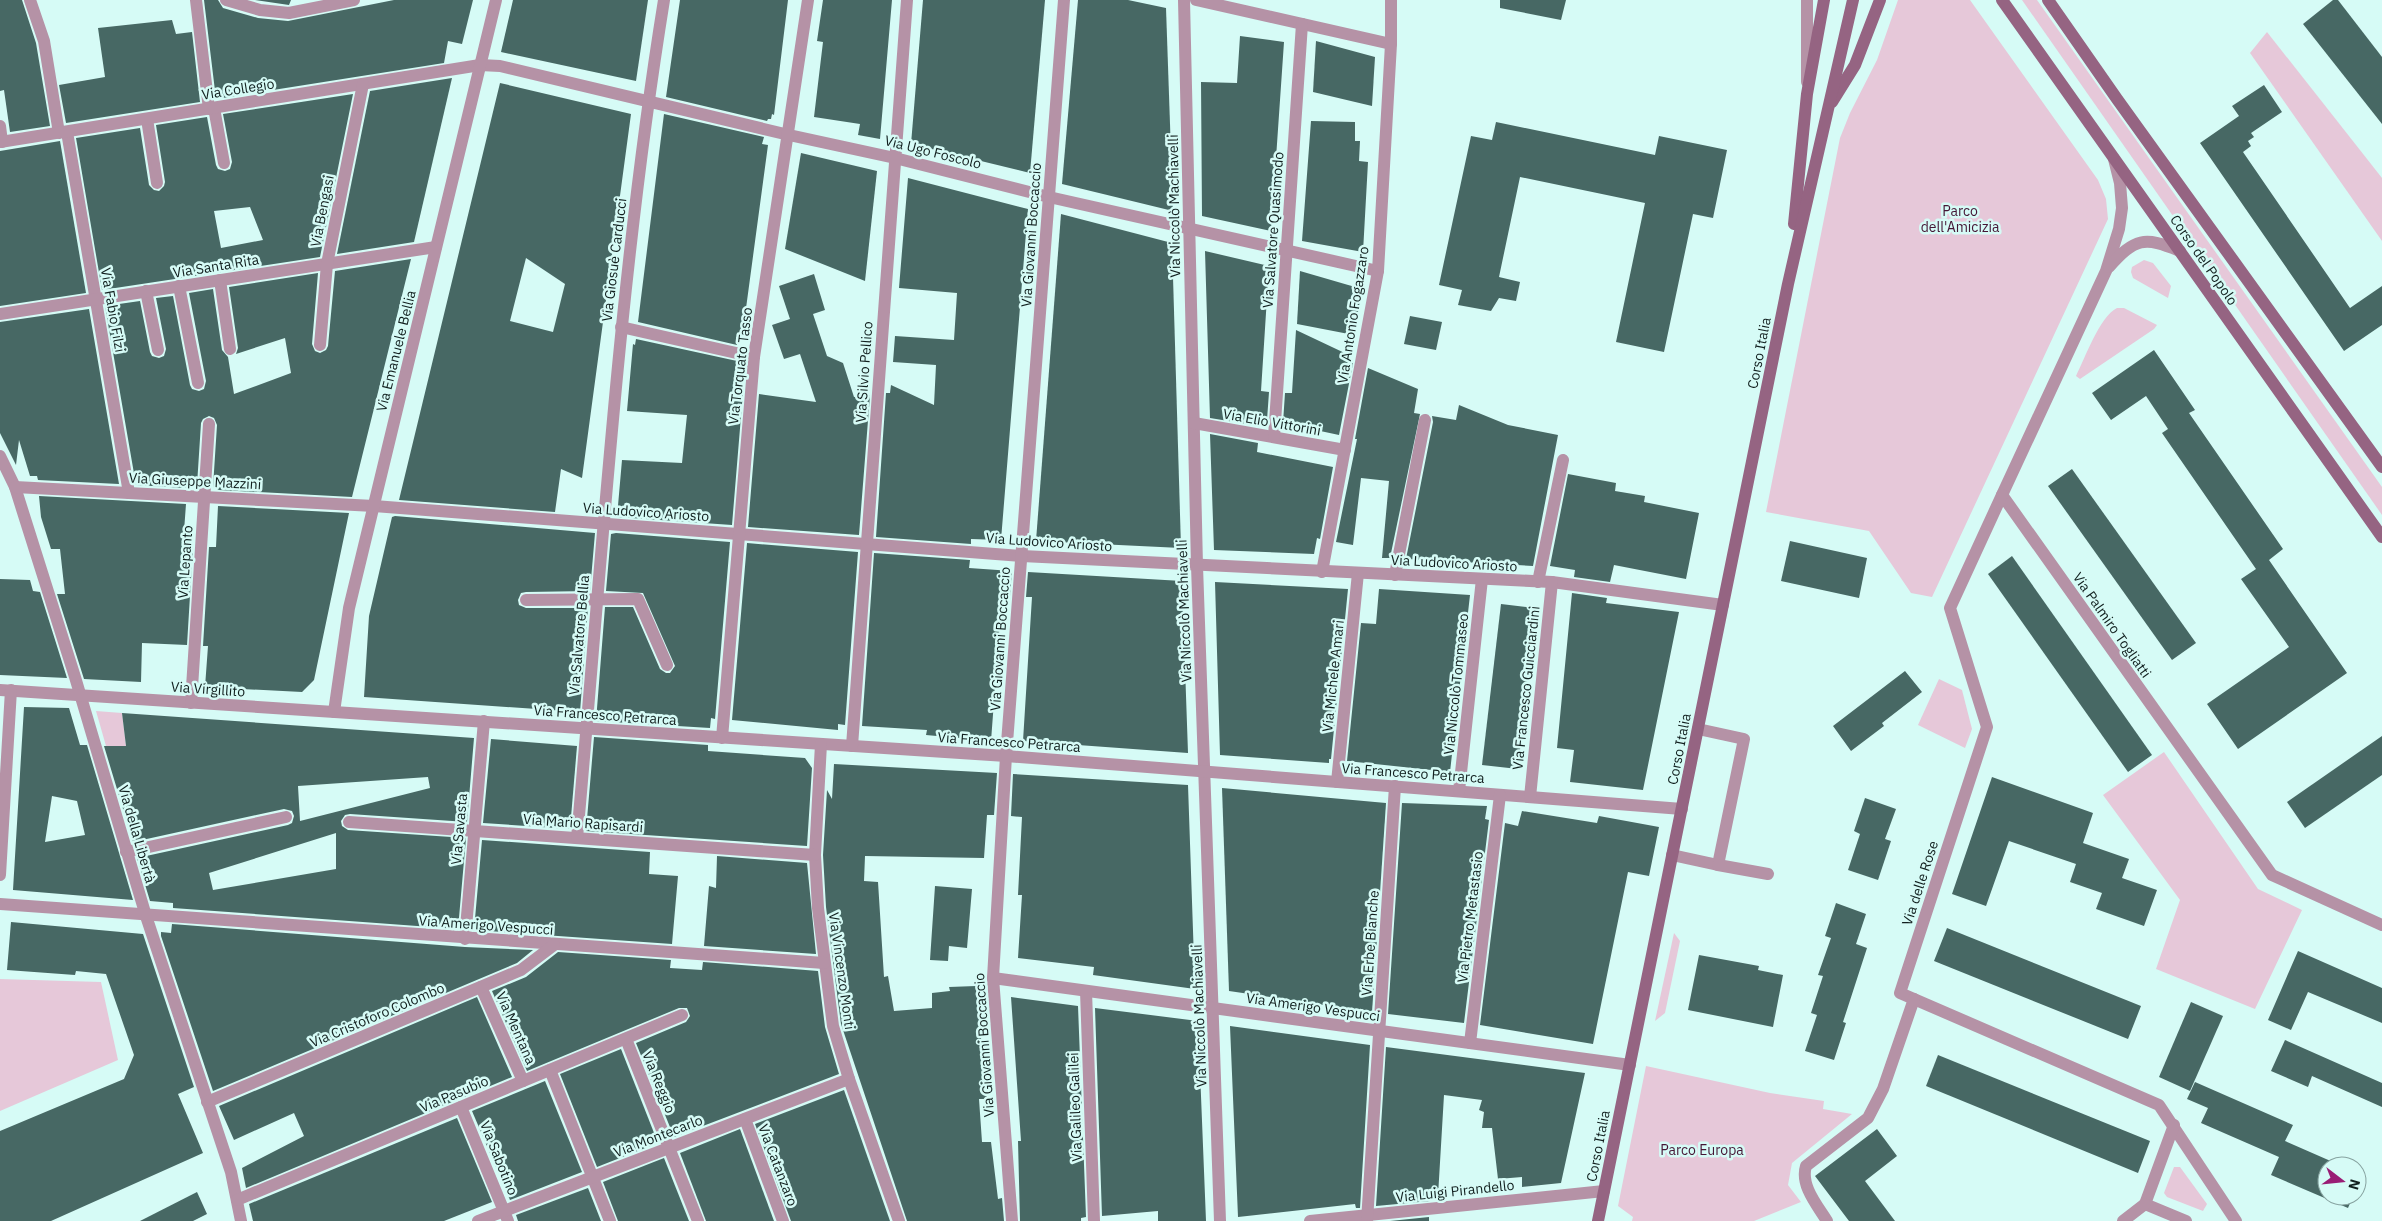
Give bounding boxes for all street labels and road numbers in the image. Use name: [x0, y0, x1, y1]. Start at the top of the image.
street label: Via Collegio: [200, 74, 276, 104]
street label: Via Ugo Foscolo: [883, 131, 983, 173]
street label: Via Niccolò Machiavelli: [1164, 134, 1184, 278]
street label: Via Salvatore Quasimodo: [1259, 151, 1287, 309]
street label: Via Giovanni Boccaccio: [1017, 162, 1045, 308]
street label: Via Bengasi: [306, 174, 338, 248]
street label: Via Giosuè Carducci: [597, 197, 631, 323]
street label: Corso del Popolo: [2166, 211, 2242, 309]
street label: Via Antonio Fogazzaro: [1333, 245, 1373, 385]
street label: Via Santa Rita: [172, 250, 261, 282]
street label: Via Fabio Filzi: [97, 266, 129, 354]
street label: Via Emanuele Bellia: [372, 288, 420, 414]
street label: Via Torquato Tasso: [724, 306, 756, 426]
street label: Corso Italia: [1743, 315, 1775, 390]
street label: Via Silvio Pellico: [851, 321, 877, 423]
street label: Via Elio Vittorini: [1222, 405, 1322, 439]
street label: Via Giuseppe Mazzini: [128, 469, 262, 493]
street label: Via Ludovico Ariosto: [582, 499, 710, 525]
street label: Via Lepanto: [173, 525, 197, 599]
street label: Via Ludovico Ariosto: [985, 529, 1113, 555]
street label: Via Niccolò Machiavelli: [1173, 539, 1195, 683]
street label: Via Ludovico Ariosto: [1390, 551, 1518, 575]
street label: Via Giovanni Boccaccio: [986, 566, 1014, 712]
street label: Via Palmiro Togliatti: [2069, 569, 2155, 681]
street label: Via Salvatore Bellia: [565, 574, 593, 696]
street label: Via Francesco Guicciardini: [1508, 605, 1544, 771]
street label: Via Niccolò Tommaseo: [1440, 612, 1472, 756]
street label: Via Michele Amari: [1318, 619, 1348, 733]
street label: Via Virgillito: [170, 677, 246, 701]
street label: Via Francesco Petrarca: [533, 701, 678, 729]
street label: Corso Italia: [1663, 711, 1695, 786]
street label: Via Francesco Petrarca: [937, 728, 1082, 756]
street label: Via Francesco Petrarca: [1341, 759, 1486, 787]
street label: Via della Libertà: [114, 783, 160, 885]
street label: Via Savasta: [447, 792, 471, 865]
street label: Via Mario Rapisardi: [522, 810, 644, 836]
street label: Via delle Rose: [1898, 838, 1942, 928]
street label: Via Pietro Metastasio: [1453, 850, 1487, 984]
street label: Via Erbe Bianche: [1357, 889, 1383, 996]
street label: Via Amerigo Vespucci: [418, 911, 554, 939]
street label: Via Vincenzo Monti: [825, 911, 859, 1031]
street label: Via Niccolò Machiavelli: [1188, 944, 1210, 1088]
street label: Via Giovanni Boccaccio: [970, 972, 998, 1118]
street label: Via Cristoforo Colombo: [307, 978, 447, 1051]
street label: Via Mentana: [492, 989, 540, 1068]
street label: Via Amerigo Vespucci: [1245, 989, 1381, 1025]
street label: Via Reggio: [638, 1048, 680, 1116]
street label: Via Galileo Galilei: [1064, 1052, 1086, 1162]
street label: Via Pasubio: [417, 1071, 491, 1117]
street label: Corso Italia: [1582, 1108, 1614, 1183]
street label: Via Montecarlo: [611, 1111, 705, 1161]
street label: Via Sabotino: [476, 1118, 522, 1198]
street label: Via Catanzaro: [754, 1122, 802, 1209]
street label: Via Luigi Pirandello: [1395, 1176, 1515, 1206]

